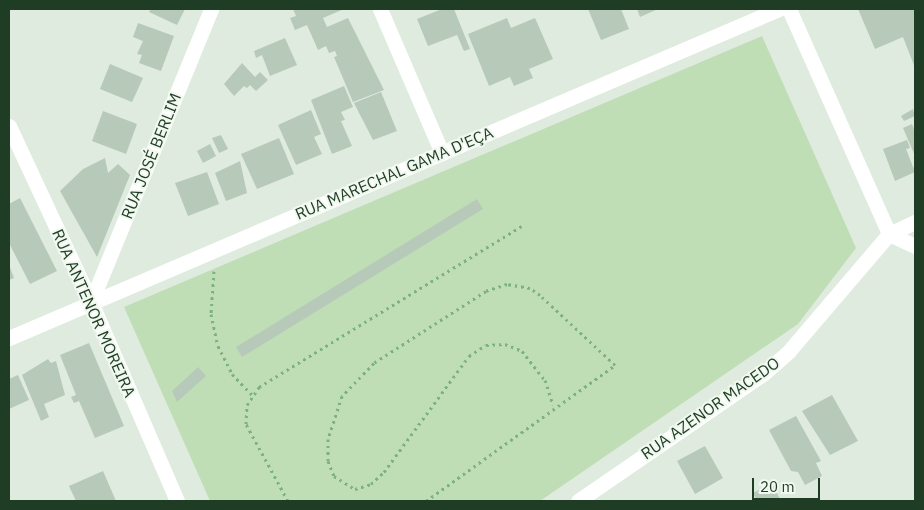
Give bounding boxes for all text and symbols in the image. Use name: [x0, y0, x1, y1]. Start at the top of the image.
street label: RUA JOSÉ BERLIM: [117, 90, 185, 222]
street label: RUA MARECHAL GAMA D'EÇA: [292, 123, 496, 223]
street label: RUA ANTENOR MOREIRA: [48, 226, 140, 400]
street label: RUA AZENOR MACEDO: [637, 353, 783, 463]
scale bar: [754, 468, 822, 500]
text: 20 m: [760, 477, 795, 496]

